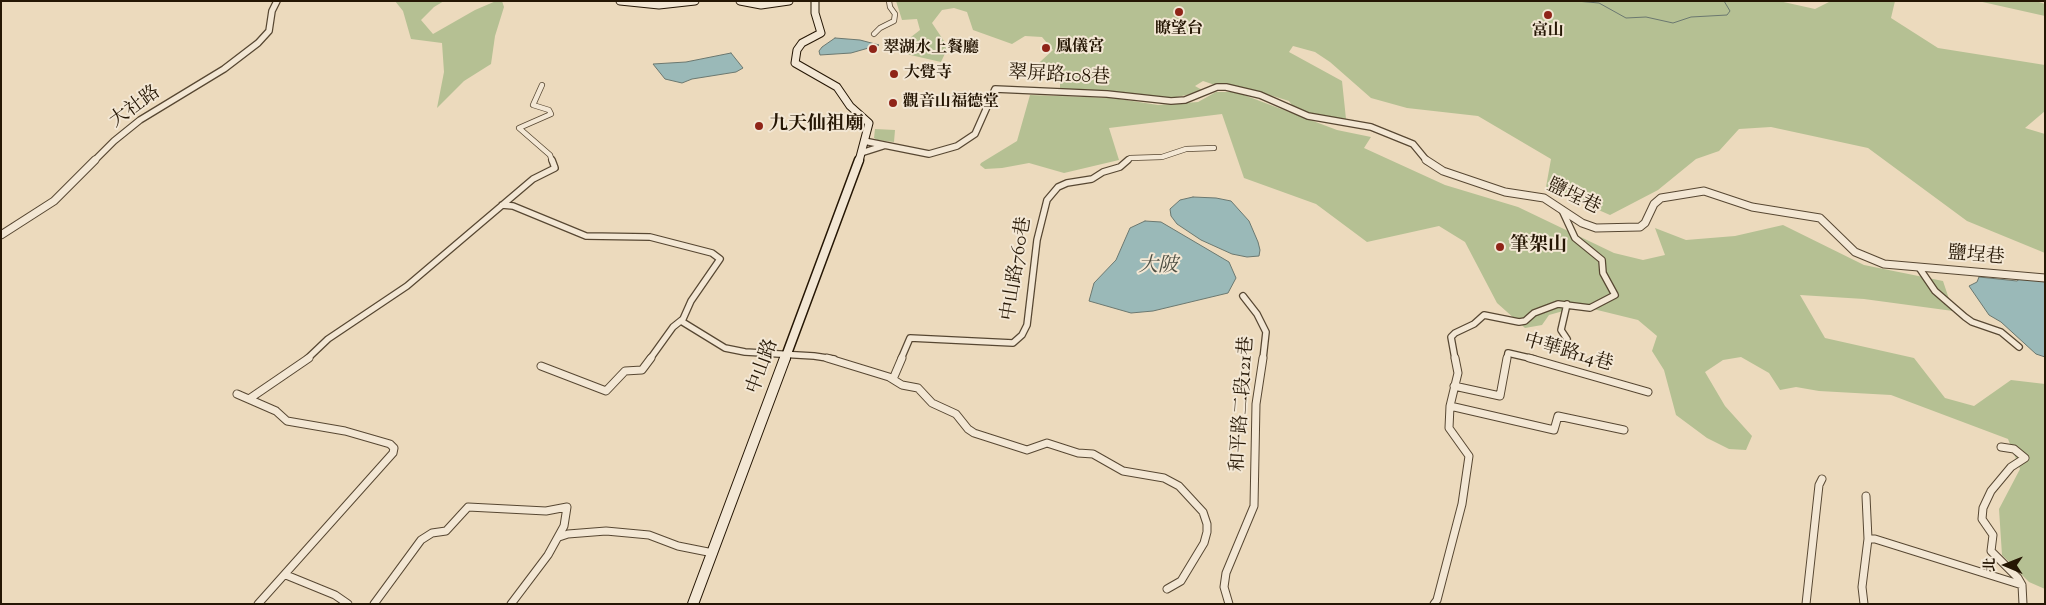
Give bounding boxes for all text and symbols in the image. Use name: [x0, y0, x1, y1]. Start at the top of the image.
marker: 瞭望台: [1173, 6, 1185, 18]
marker: 富山: [1542, 9, 1554, 21]
place label: 瞭望台: [1155, 20, 1203, 40]
place label: 富山: [1532, 22, 1564, 42]
place label: 鳳儀宮: [1056, 38, 1104, 58]
place label: 翠湖水上餐廳: [883, 39, 979, 59]
marker: 鳳儀宮: [1040, 42, 1052, 54]
marker: 翠湖水上餐廳: [867, 43, 879, 55]
street label: 翠屏路108巷: [1008, 63, 1110, 91]
place label: 大覺寺: [904, 64, 952, 84]
marker: 大覺寺: [888, 68, 900, 80]
street label: 大社路: [106, 82, 166, 134]
place label: 觀音山福德堂: [903, 93, 999, 113]
marker: 觀音山福德堂: [887, 97, 899, 109]
place label: 九天仙祖廟: [769, 115, 864, 137]
marker: 九天仙祖廟: [753, 120, 765, 132]
street label: 鹽埕巷: [1542, 175, 1604, 221]
street label: 中山路760巷: [999, 215, 1037, 323]
place label: 筆架山: [1510, 236, 1567, 258]
marker: 筆架山: [1494, 241, 1506, 253]
street label: 鹽埕巷: [1947, 243, 2005, 271]
water label: 大陂: [1138, 256, 1178, 280]
street label: 中華路14巷: [1521, 330, 1615, 378]
street label: 和平路二段121巷: [1228, 335, 1260, 473]
street label: 中山路: [744, 336, 784, 398]
north arrow: [1981, 540, 2031, 590]
text: 北: [1981, 558, 2001, 572]

